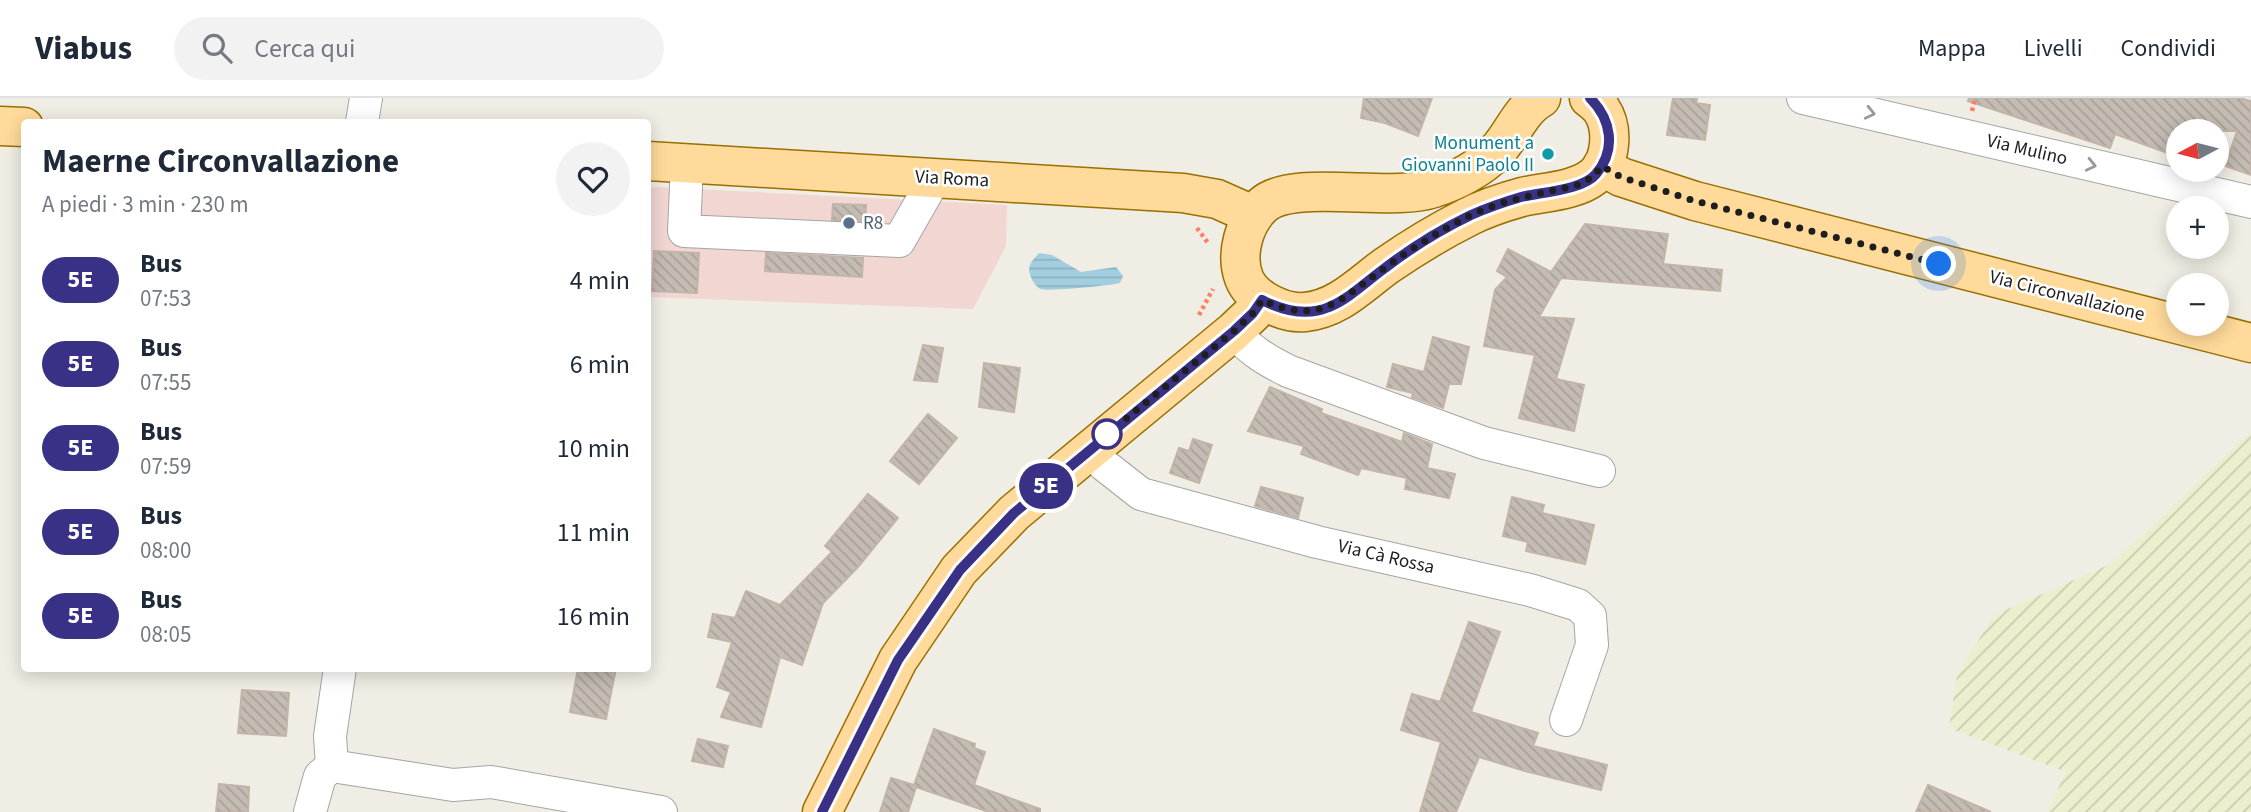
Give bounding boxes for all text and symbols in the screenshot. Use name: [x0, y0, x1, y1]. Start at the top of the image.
search box: [174, 17, 664, 80]
text: Viabus: [35, 25, 132, 72]
icon: search: [198, 29, 236, 67]
text: Cerca qui: [254, 30, 356, 67]
text: Mappa: [1918, 31, 1986, 66]
text: Livelli: [2024, 31, 2083, 66]
text: Condividi: [2121, 31, 2216, 66]
one-way arrow: [1864, 105, 1876, 120]
north arrow: [2166, 119, 2230, 182]
map controls: [2166, 119, 2229, 336]
street label: Via Mulino: [1984, 128, 2070, 172]
place label: Monument a Giovanni Paolo II: [1401, 130, 1534, 179]
text: Maerne Circonvallazione: [42, 138, 399, 185]
button: heart: [556, 142, 630, 216]
marker: Monument a Giovanni Paolo II: [1540, 146, 1556, 162]
one-way arrow: [2085, 157, 2097, 171]
street label: Via Roma: [914, 164, 990, 194]
text: A piedi · 3 min · 230 m: [42, 188, 249, 221]
button: +: [2166, 196, 2229, 259]
place label: R8: [863, 210, 883, 237]
marker: R8: [841, 215, 857, 231]
text: Bus: [140, 245, 182, 282]
your location: [1921, 246, 1956, 281]
text: 5E: [68, 262, 93, 297]
text: 4 min: [570, 262, 630, 299]
street label: Via Circonvallazione: [1987, 264, 2147, 328]
button: −: [2166, 273, 2229, 336]
text: 07:53: [140, 282, 191, 315]
text: Bus: [140, 329, 182, 366]
text: 5E: [68, 346, 93, 381]
text: 6 min: [570, 346, 630, 383]
text: 07:55: [140, 366, 191, 399]
text: Bus: [140, 413, 182, 450]
unlabelled marker: [1092, 419, 1122, 449]
text: 5E: [68, 430, 93, 465]
text: 10 min: [557, 430, 630, 467]
text: 07:59: [140, 450, 191, 483]
line badge: 5E: [1014, 463, 1078, 509]
text: 5E: [1033, 468, 1059, 503]
text: Bus: [140, 497, 182, 534]
text: 5E: [68, 514, 93, 549]
text: 11 min: [557, 514, 630, 551]
street label: Via Cà Rossa: [1335, 533, 1437, 581]
text: 08:00: [140, 534, 191, 567]
text: Bus: [140, 581, 182, 618]
text: 5E: [68, 598, 93, 633]
text: 16 min: [557, 598, 630, 635]
text: 08:05: [140, 618, 191, 651]

